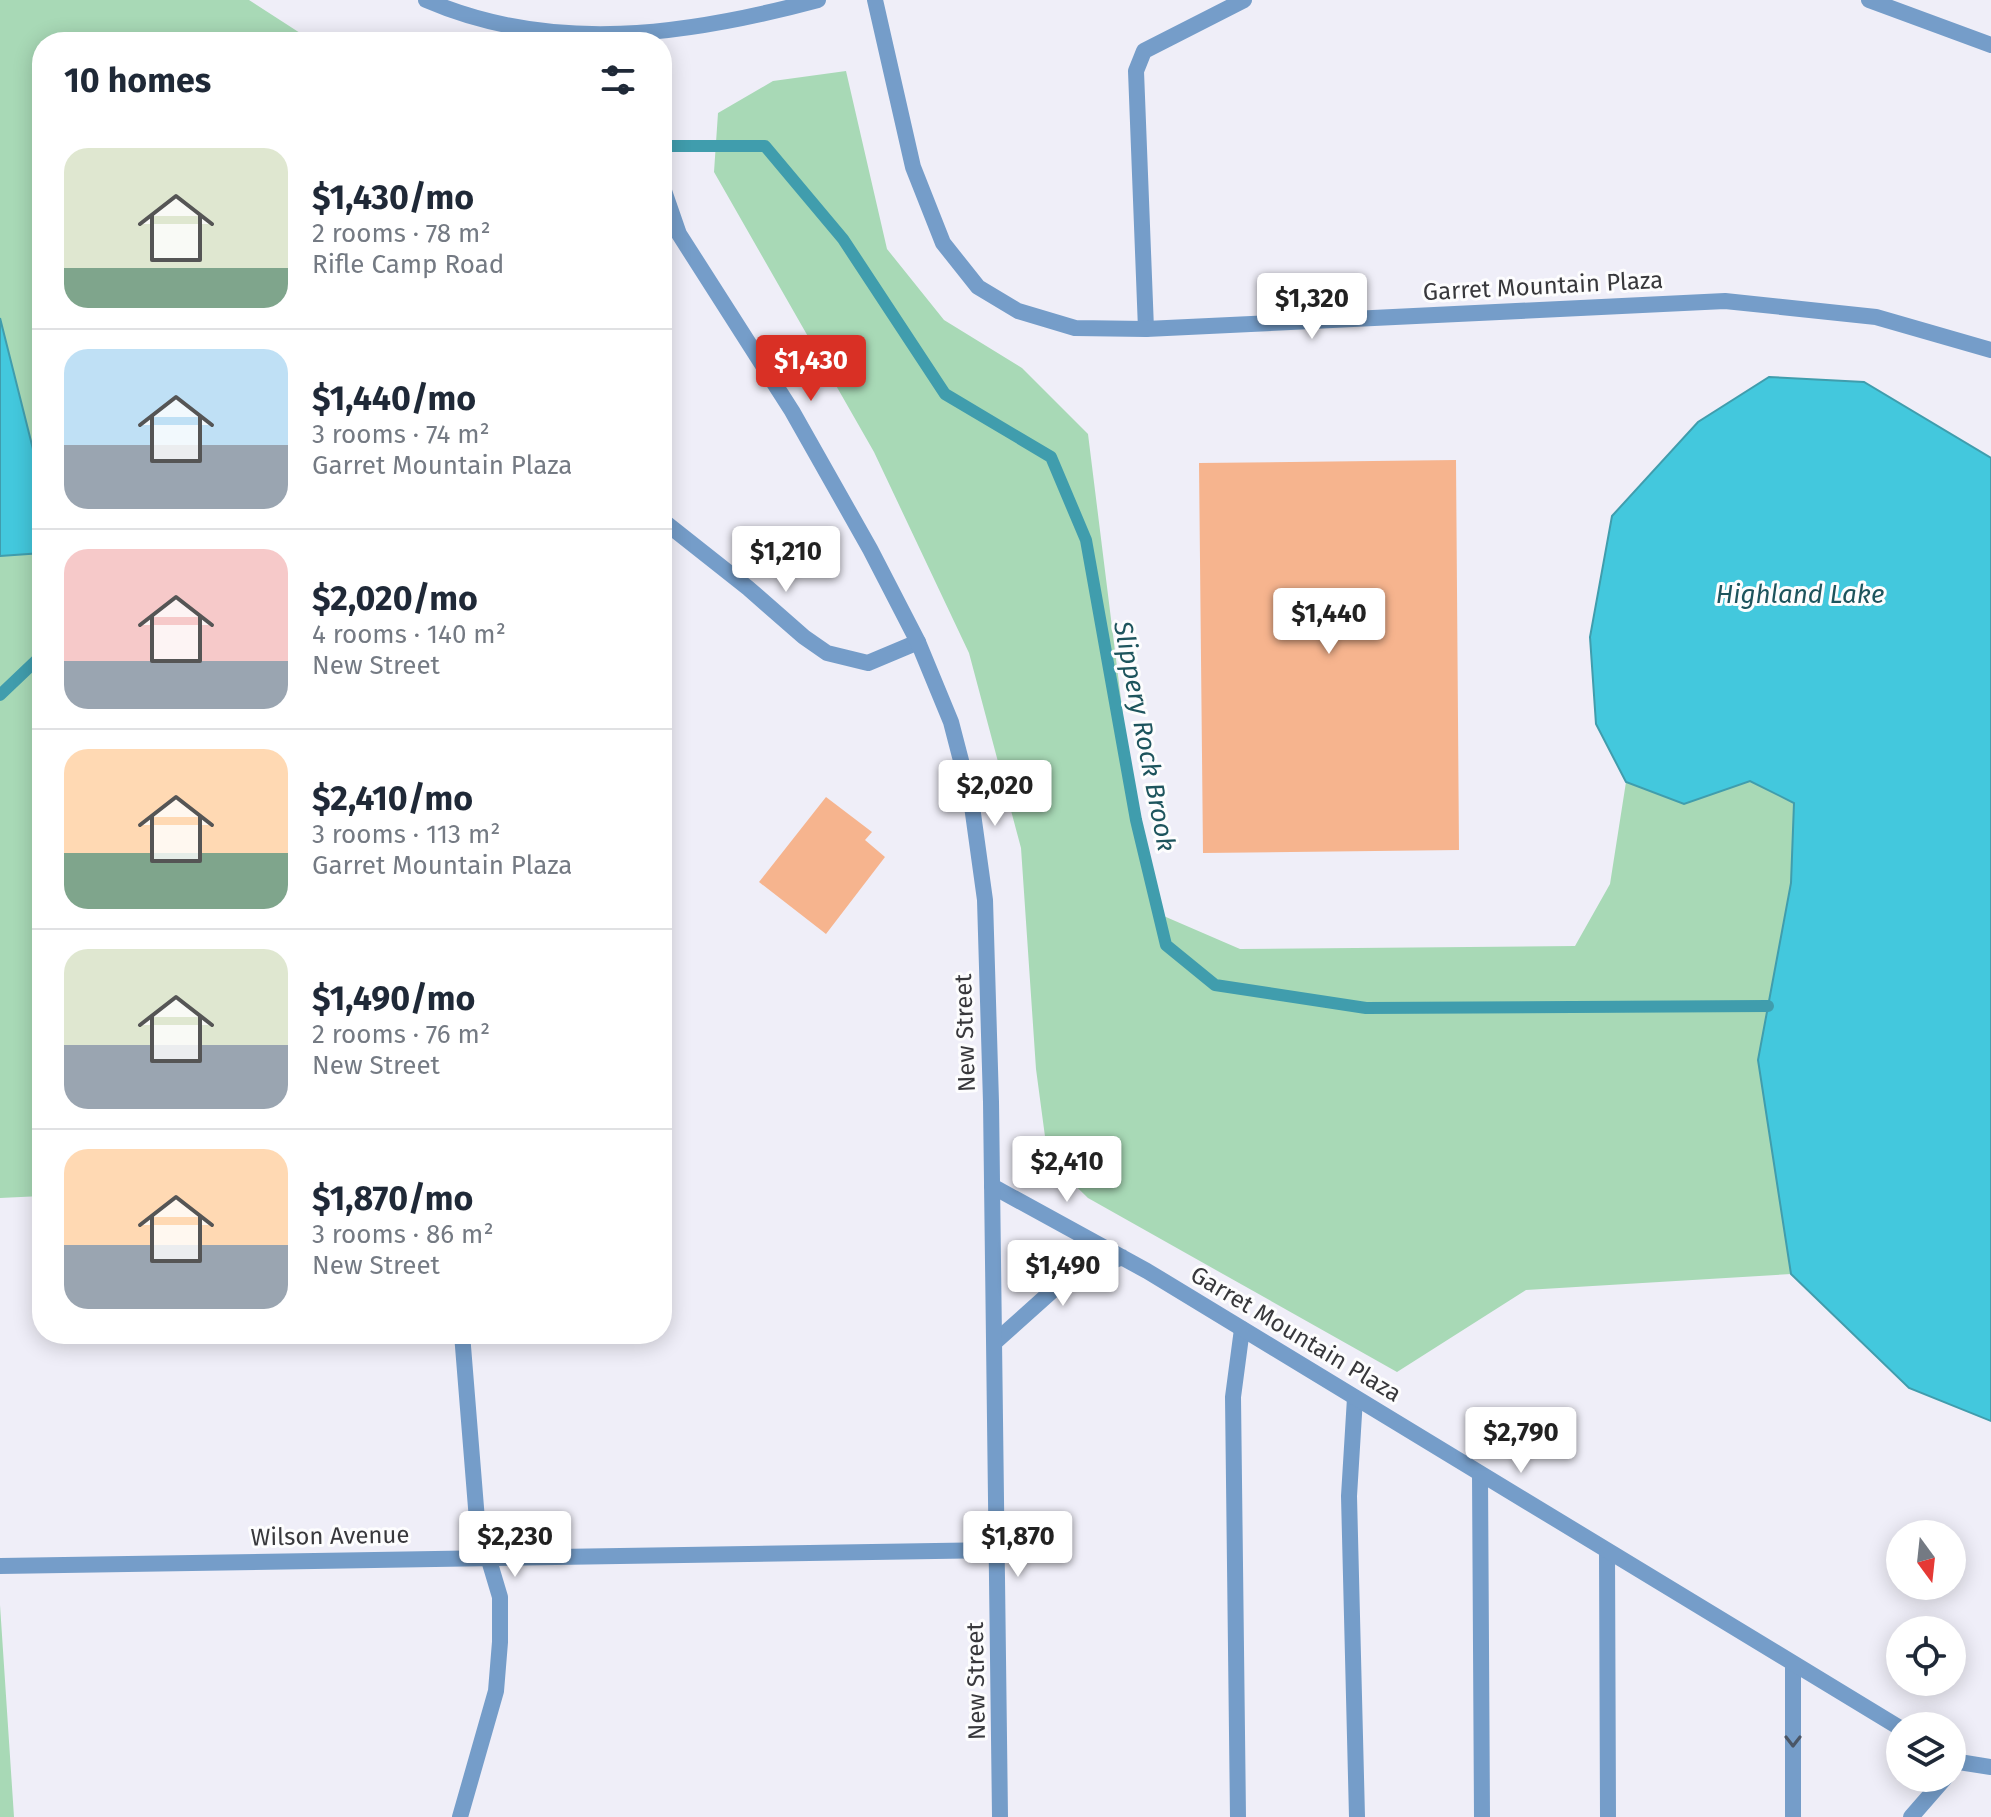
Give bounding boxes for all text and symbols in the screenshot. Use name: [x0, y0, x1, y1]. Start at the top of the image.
icon: filters: [596, 58, 640, 102]
text: 10 homes: [64, 60, 211, 101]
text: $1,430/mo: [312, 177, 474, 218]
icon: home: [128, 180, 224, 276]
text: 2 rooms · 78 m²: [312, 218, 491, 249]
text: Rifle Camp Road: [312, 249, 504, 280]
street label: Garret Mountain Plaza: [1422, 266, 1664, 306]
pin: $1,320: [1247, 273, 1377, 341]
text: $1,320: [1275, 283, 1349, 314]
pin: $1,430: [746, 335, 876, 403]
text: $1,430: [774, 345, 848, 376]
text: $1,440/mo: [312, 378, 476, 419]
icon: home: [128, 381, 224, 477]
text: 3 rooms · 74 m²: [312, 419, 490, 450]
text: Garret Mountain Plaza: [312, 450, 572, 481]
pin: $1,210: [721, 526, 851, 594]
text: $1,210: [750, 536, 822, 567]
text: $2,020/mo: [312, 578, 478, 619]
water label: Highland Lake: [1716, 579, 1884, 610]
icon: home: [128, 581, 224, 677]
pin: $1,440: [1264, 588, 1394, 656]
text: $1,440: [1291, 598, 1367, 629]
water label: Slippery Rock Brook: [1107, 617, 1182, 854]
text: 4 rooms · 140 m²: [312, 619, 506, 650]
text: New Street: [312, 650, 440, 681]
pin: $2,020: [930, 760, 1060, 828]
text: $2,020: [957, 770, 1033, 801]
text: $2,410/mo: [312, 778, 473, 819]
icon: home: [128, 781, 224, 877]
text: 3 rooms · 113 m²: [312, 819, 501, 850]
text: Garret Mountain Plaza: [312, 850, 572, 881]
street label: New Street: [949, 973, 981, 1093]
text: $1,490/mo: [312, 978, 475, 1019]
icon: home: [128, 981, 224, 1077]
text: 2 rooms · 76 m²: [312, 1019, 490, 1050]
text: New Street: [312, 1050, 440, 1081]
pin: $2,410: [1002, 1136, 1132, 1204]
text: $2,410: [1030, 1146, 1104, 1177]
text: $1,870/mo: [312, 1178, 473, 1219]
icon: home: [128, 1181, 224, 1277]
text: 3 rooms · 86 m²: [312, 1219, 494, 1250]
pin: $1,490: [998, 1240, 1128, 1308]
text: New Street: [312, 1250, 440, 1281]
text: $1,490: [1025, 1250, 1101, 1281]
street label: Garret Mountain Plaza: [1186, 1260, 1406, 1408]
pin: $2,790: [1456, 1407, 1586, 1475]
text: $2,790: [1483, 1417, 1559, 1448]
pin: $2,230: [450, 1511, 580, 1579]
pin: $1,870: [953, 1511, 1083, 1579]
north arrow: [1886, 1520, 1966, 1600]
map controls: [1886, 1520, 1966, 1792]
street label: Wilson Avenue: [250, 1521, 410, 1551]
text: $2,230: [477, 1521, 553, 1552]
text: $1,870: [981, 1521, 1055, 1552]
button: locate: [1886, 1616, 1966, 1696]
street label: New Street: [961, 1621, 991, 1740]
button: layers: [1886, 1712, 1966, 1792]
one-way arrow: [1784, 1735, 1802, 1748]

